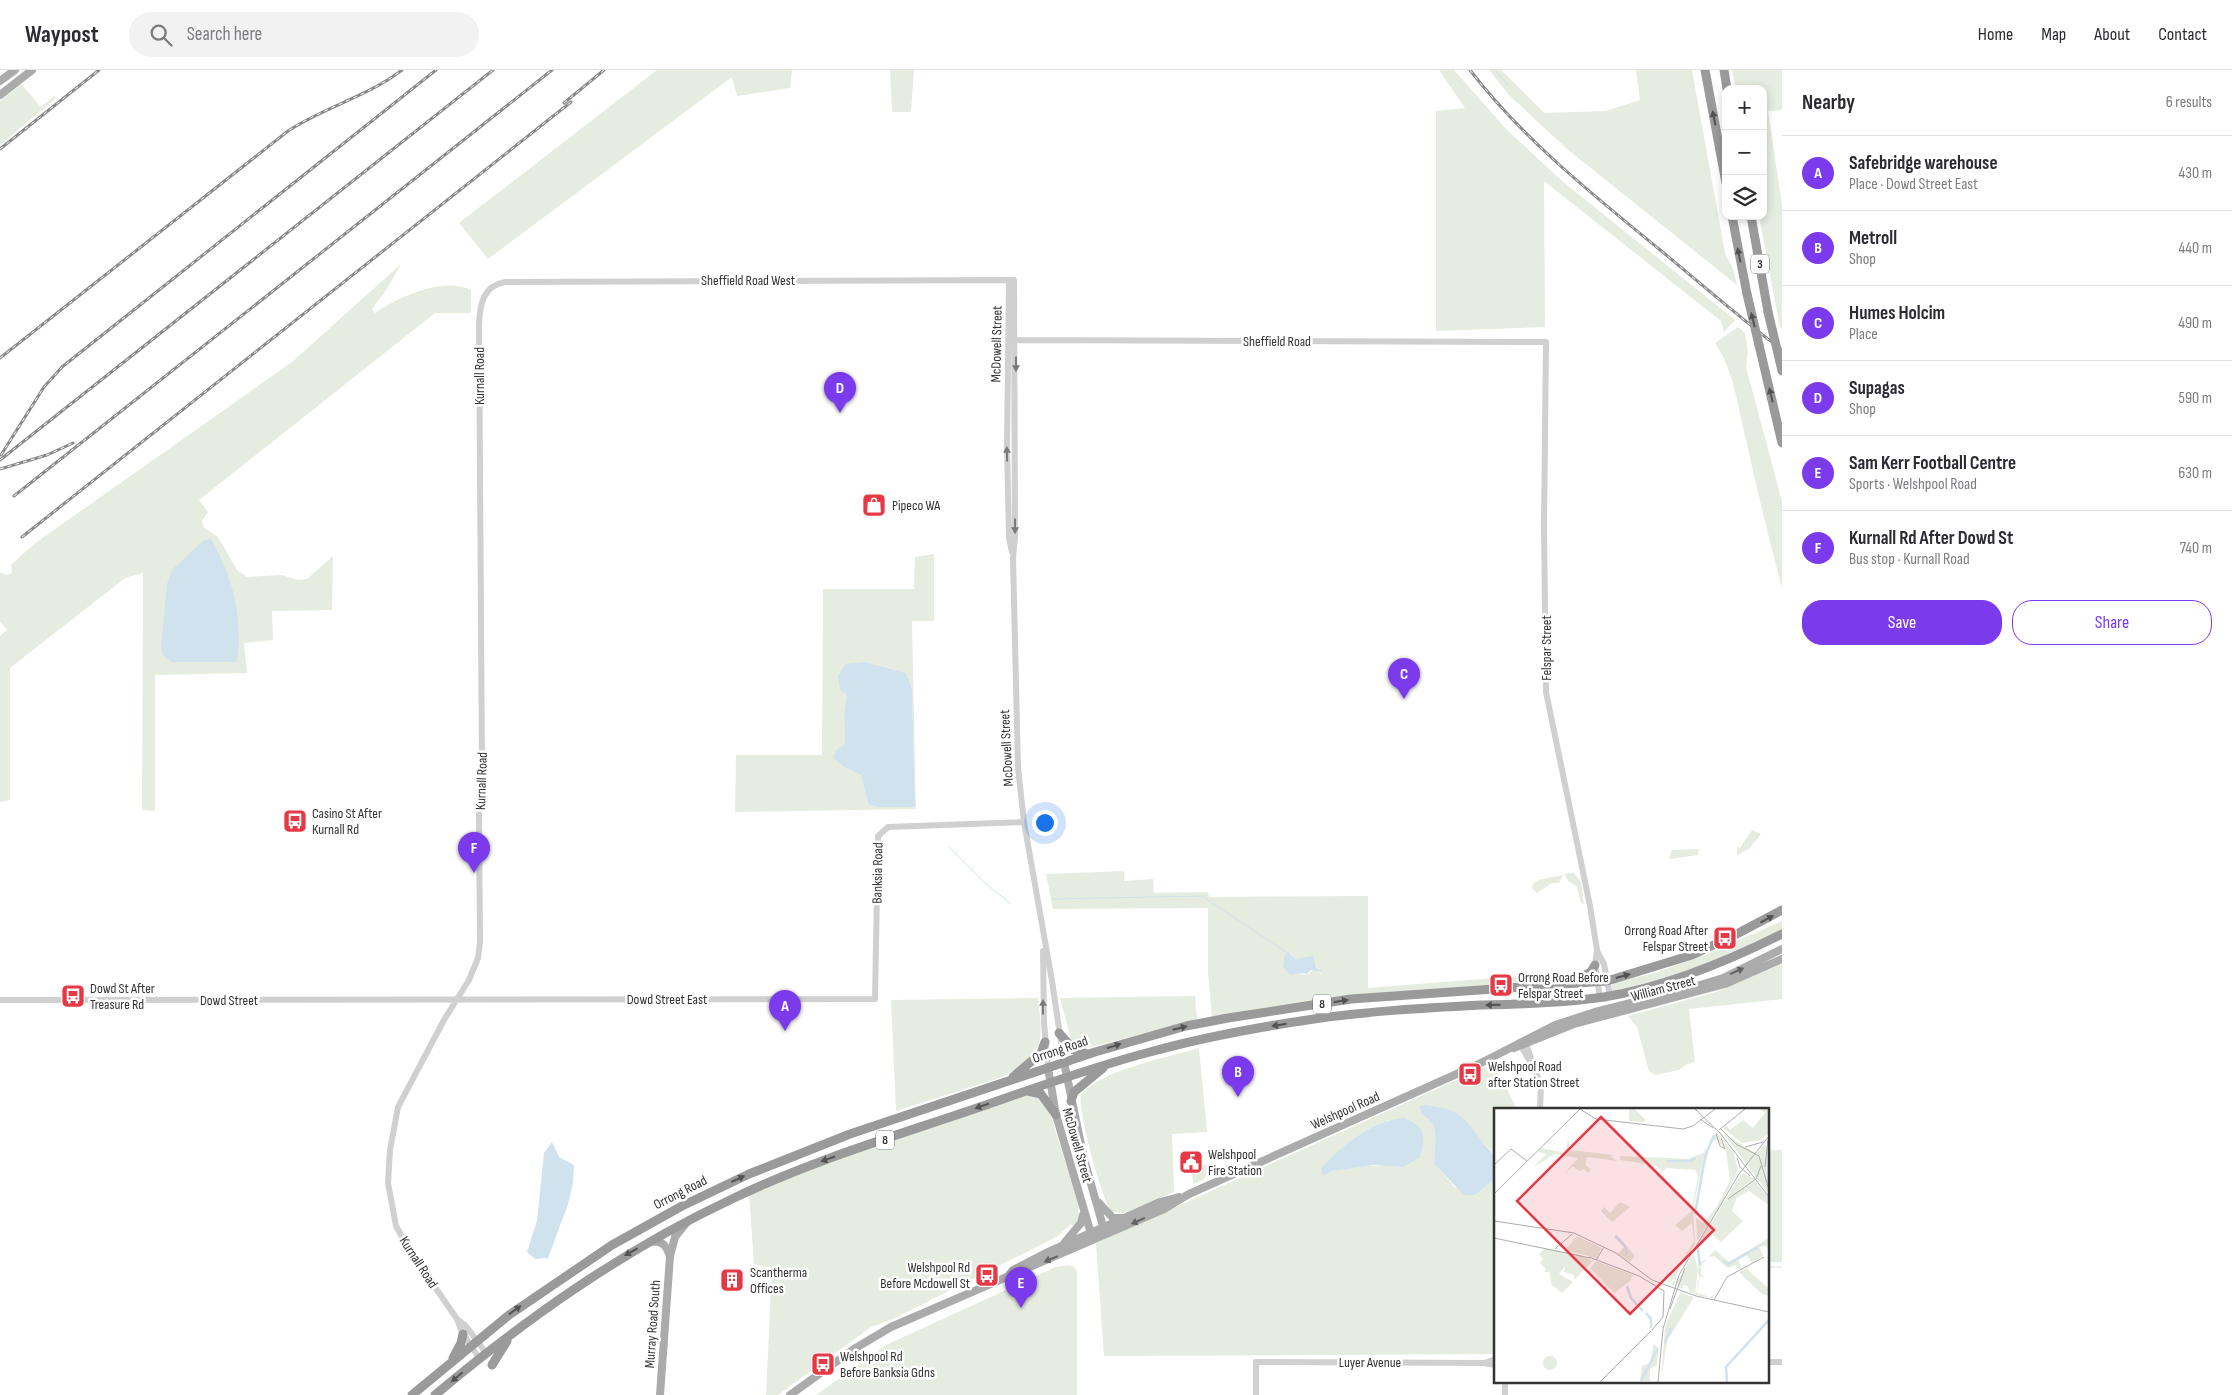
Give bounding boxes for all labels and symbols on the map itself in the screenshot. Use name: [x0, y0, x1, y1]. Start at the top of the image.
one-way arrow: [1709, 110, 1717, 126]
one-way arrow: [1735, 248, 1743, 263]
road number: 3: [1751, 254, 1769, 273]
street label: Sheffield Road West: [701, 272, 795, 289]
street label: McDowell Street: [987, 305, 1006, 383]
one-way arrow: [1749, 312, 1757, 327]
street label: Sheffield Road: [1243, 333, 1311, 350]
street label: Kurnall Road: [471, 347, 488, 405]
one-way arrow: [1012, 356, 1020, 372]
pin: D: [824, 372, 856, 413]
one-way arrow: [1767, 388, 1775, 403]
one-way arrow: [1003, 446, 1011, 462]
shop icon: Pipeco WA: [861, 492, 887, 518]
place label: Pipeco WA: [892, 497, 941, 514]
one-way arrow: [1011, 519, 1019, 535]
street label: Felspar Street: [1538, 615, 1555, 681]
pin: C: [1388, 658, 1420, 699]
street label: McDowell Street: [996, 709, 1017, 787]
street label: Kurnall Road: [472, 751, 491, 810]
place label: Casino St After Kurnall Rd: [312, 805, 382, 838]
bus stop icon: Casino St After Kurnall Rd: [282, 808, 308, 834]
your location: [1032, 810, 1058, 836]
pin: F: [458, 832, 490, 873]
street label: Banksia Road: [868, 842, 887, 904]
one-way arrow: [1759, 915, 1774, 923]
place label: Orrong Road After Felspar Street: [1624, 922, 1708, 955]
bus stop icon: Orrong Road After Felspar Street: [1712, 925, 1738, 951]
one-way arrow: [1730, 967, 1744, 975]
place label: Orrong Road Before Felspar Street: [1518, 969, 1609, 1002]
bus stop icon: Orrong Road Before Felspar Street: [1488, 972, 1514, 998]
one-way arrow: [1616, 972, 1631, 980]
street label: William Street: [1629, 972, 1697, 1005]
place label: Dowd St After Treasure Rd: [90, 980, 155, 1013]
bus stop icon: Dowd St After Treasure Rd: [60, 983, 86, 1009]
pin: A: [769, 990, 801, 1031]
street label: Dowd Street East: [627, 991, 707, 1008]
street label: Dowd Street: [200, 992, 258, 1009]
road number: 8: [1313, 994, 1331, 1014]
one-way arrow: [1333, 996, 1349, 1004]
one-way arrow: [1039, 999, 1047, 1015]
one-way arrow: [1485, 1001, 1501, 1009]
one-way arrow: [1271, 1021, 1287, 1029]
one-way arrow: [1173, 1024, 1188, 1032]
street label: Orrong Road: [1030, 1032, 1090, 1067]
one-way arrow: [1107, 1042, 1122, 1050]
pin: B: [1222, 1056, 1254, 1097]
place label: Welshpool Road after Station Street: [1488, 1058, 1579, 1091]
bus stop icon: Welshpool Road after Station Street: [1457, 1061, 1483, 1087]
street label: Welshpool Road: [1308, 1088, 1382, 1133]
one-way arrow: [974, 1103, 989, 1111]
street label: McDowell Street: [1059, 1106, 1096, 1184]
inset map: [1494, 1108, 1770, 1382]
road number: 8: [876, 1130, 894, 1150]
place label: Welshpool Fire Station: [1208, 1146, 1262, 1179]
public building icon: Welshpool Fire Station: [1178, 1149, 1204, 1175]
one-way arrow: [821, 1156, 836, 1163]
street label: Orrong Road: [651, 1172, 710, 1213]
one-way arrow: [731, 1175, 745, 1183]
one-way arrow: [1131, 1217, 1145, 1225]
street label: Kurnall Road: [396, 1233, 442, 1291]
one-way arrow: [624, 1248, 637, 1257]
one-way arrow: [1044, 1256, 1058, 1264]
place label: Welshpool Rd Before Mcdowell St: [880, 1259, 970, 1292]
bus stop icon: Welshpool Rd Before Mcdowell St: [974, 1262, 1000, 1288]
place label: Scantherma Offices: [750, 1264, 807, 1297]
building icon: Scantherma Offices: [719, 1267, 745, 1293]
pin: E: [1005, 1267, 1037, 1308]
street label: Murray Road South: [641, 1279, 664, 1369]
one-way arrow: [508, 1305, 521, 1316]
place label: Welshpool Rd Before Banksia Gdns: [840, 1348, 935, 1381]
bus stop icon: Welshpool Rd Before Banksia Gdns: [810, 1351, 836, 1377]
street label: Luyer Avenue: [1339, 1354, 1401, 1371]
one-way arrow: [451, 1371, 464, 1382]

